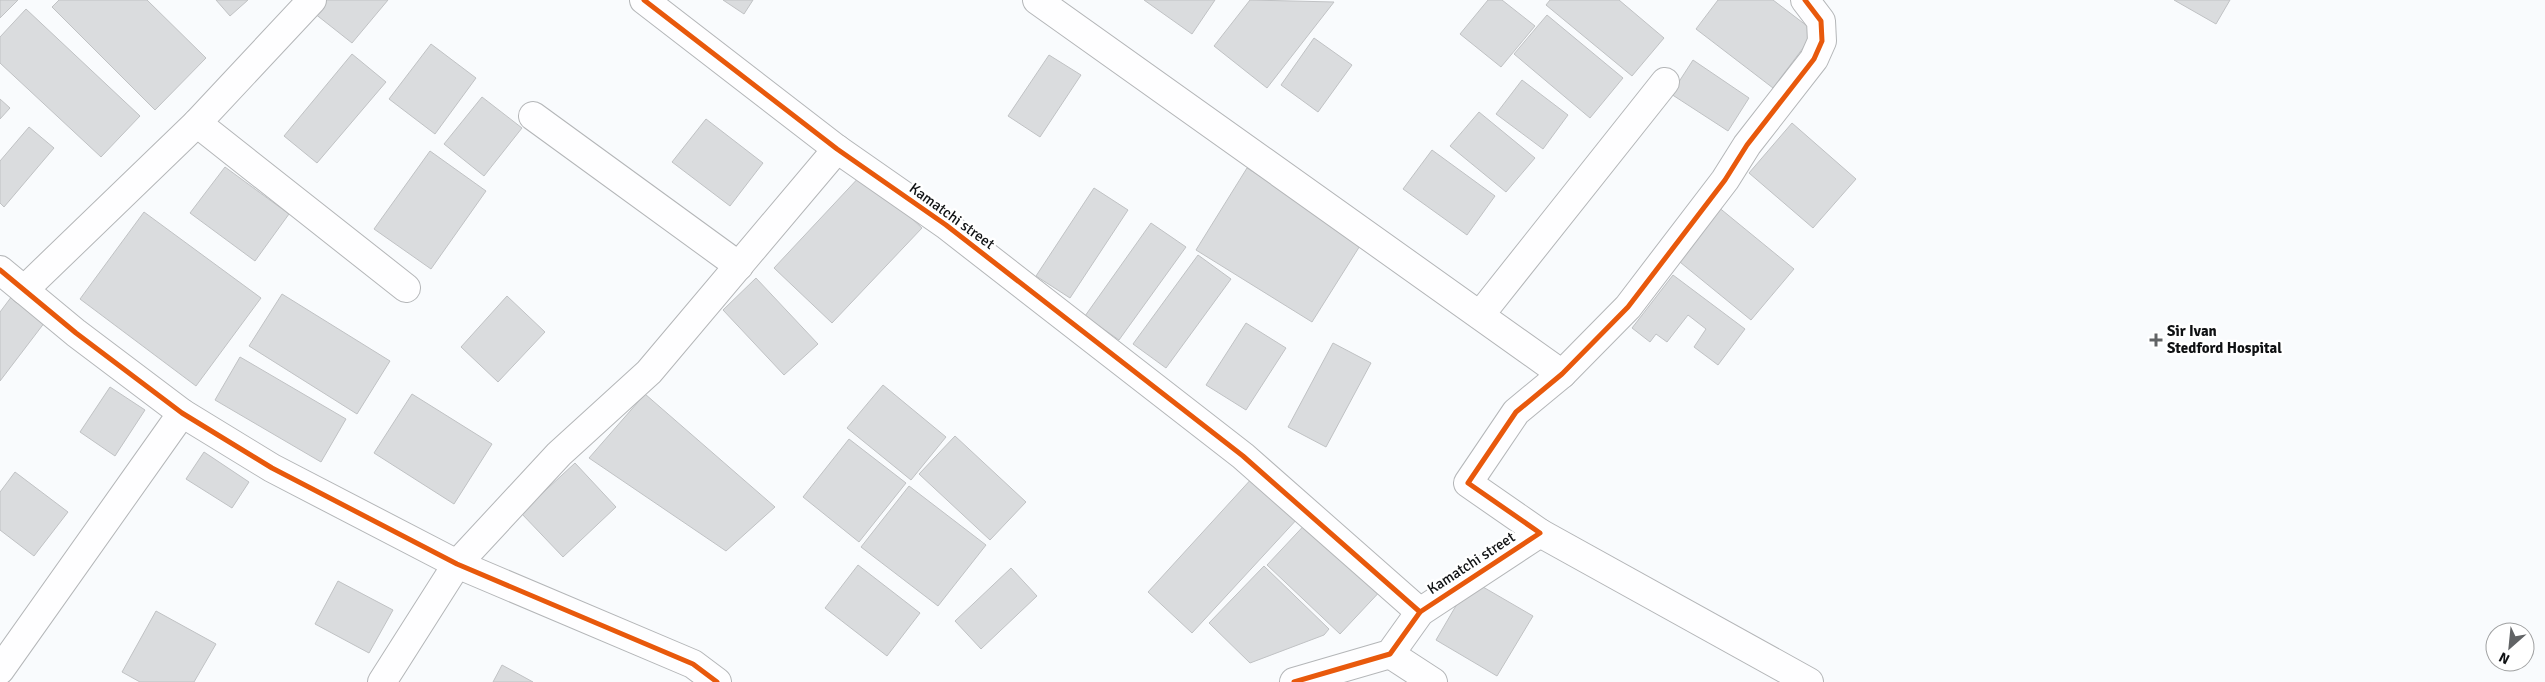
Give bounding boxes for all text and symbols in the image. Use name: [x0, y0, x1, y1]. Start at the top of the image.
street label: Kamatchi street: [906, 179, 998, 253]
place label: Sir Ivan Stedford Hospital: [2167, 322, 2282, 357]
marker: Sir Ivan Stedford Hospital: [2149, 333, 2163, 347]
street label: Kamatchi street: [1424, 528, 1518, 598]
north arrow: [2485, 622, 2535, 672]
text: N: [2496, 648, 2513, 668]

